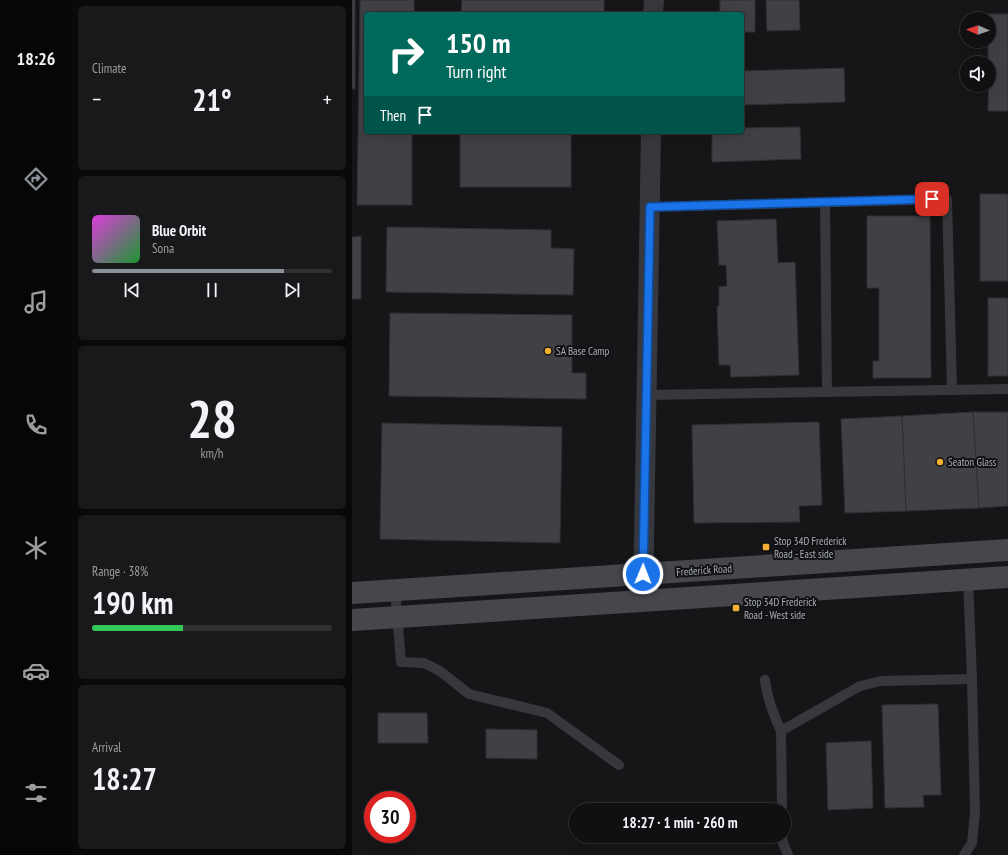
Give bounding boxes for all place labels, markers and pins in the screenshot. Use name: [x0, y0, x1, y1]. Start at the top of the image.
pin: [915, 182, 949, 216]
place label: SA Base Camp: [556, 344, 610, 358]
marker: SA Base Camp: [543, 346, 553, 356]
place label: Seaton Glass: [948, 455, 997, 469]
marker: Seaton Glass: [935, 457, 945, 467]
place label: Stop 34D Frederick Road - East side: [774, 534, 847, 561]
marker: Stop 34D Frederick Road - East side: [761, 542, 771, 552]
place label: Stop 34D Frederick Road - West side: [744, 595, 817, 622]
marker: Stop 34D Frederick Road - West side: [731, 603, 741, 613]

